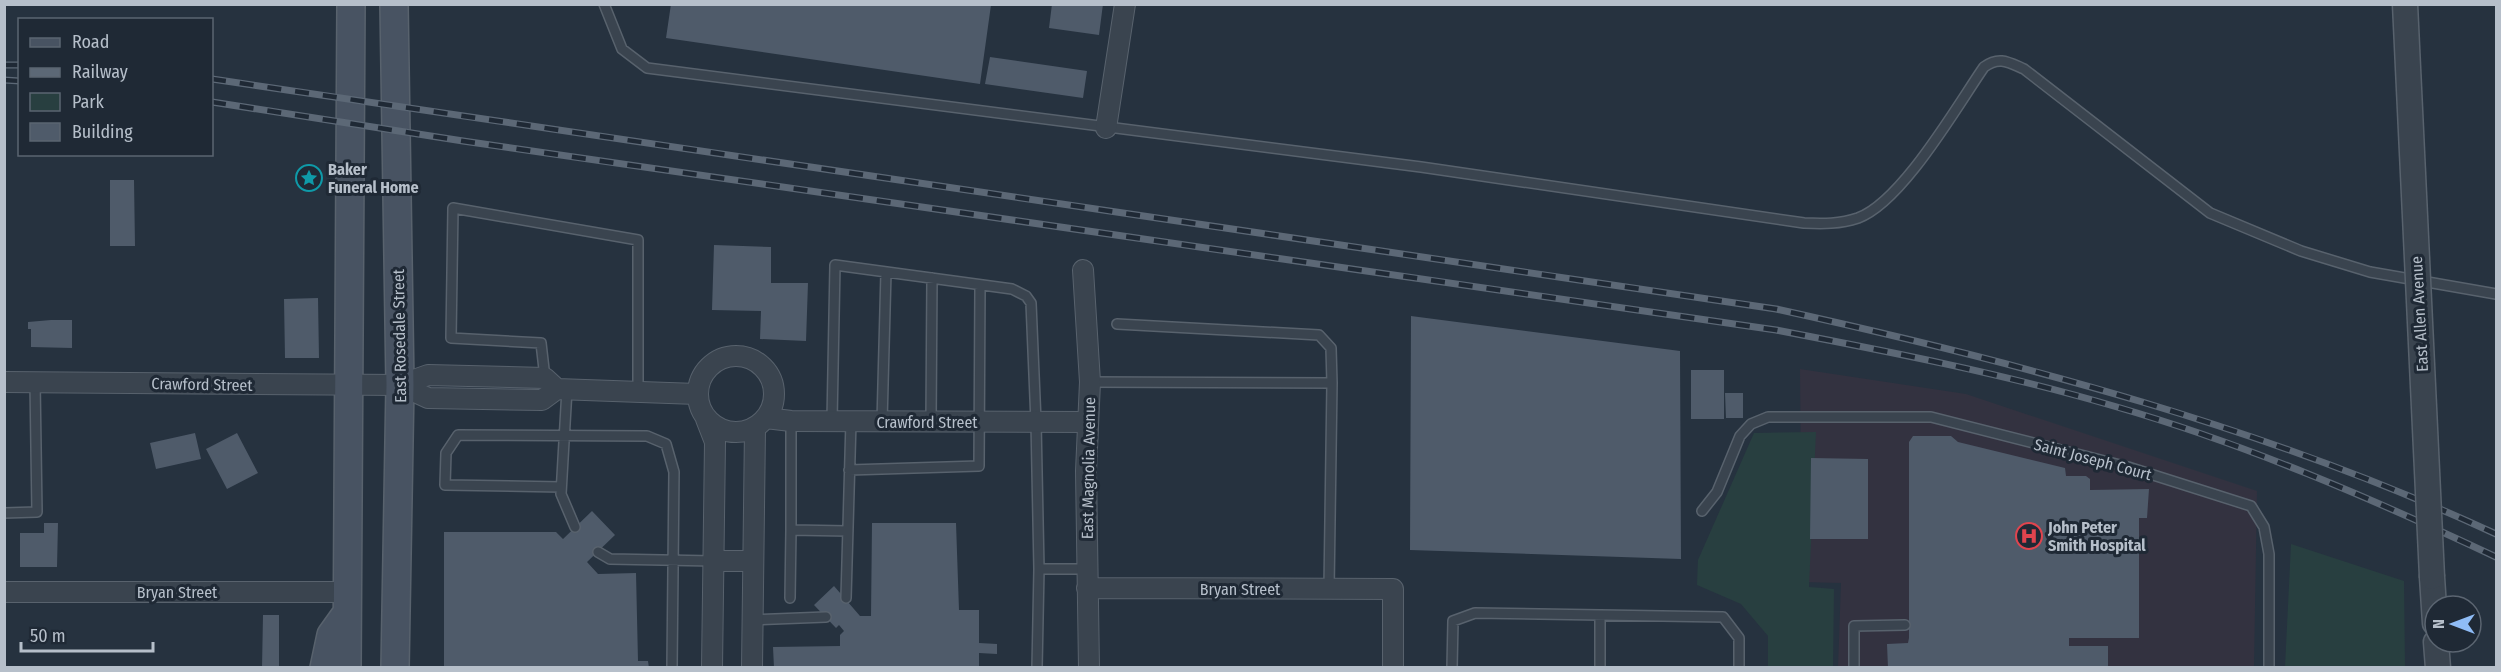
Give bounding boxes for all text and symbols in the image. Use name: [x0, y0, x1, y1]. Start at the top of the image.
legend: [18, 18, 213, 156]
text: Road: [72, 31, 109, 53]
text: Railway: [72, 61, 128, 83]
text: Park: [72, 91, 105, 113]
text: Building: [72, 121, 133, 143]
place label: Baker Funeral Home: [328, 160, 419, 197]
place icon: Baker Funeral Home: [294, 163, 324, 193]
street label: East Allen Avenue: [2407, 256, 2432, 372]
street label: East Rosedale Street: [389, 268, 410, 403]
street label: Crawford Street: [151, 374, 254, 395]
street label: East Magnolia Avenue: [1078, 397, 1099, 539]
street label: Crawford Street: [876, 413, 978, 432]
street label: Saint Joseph Court: [2032, 435, 2154, 484]
place label: John Peter Smith Hospital: [2047, 518, 2146, 555]
hospital icon: John Peter Smith Hospital: [2014, 521, 2044, 551]
street label: Bryan Street: [1200, 580, 1281, 599]
street label: Bryan Street: [137, 583, 218, 602]
north arrow: [2423, 594, 2483, 654]
scale bar: [21, 615, 153, 653]
text: N: [2429, 619, 2448, 629]
text: 50 m: [30, 625, 66, 647]

